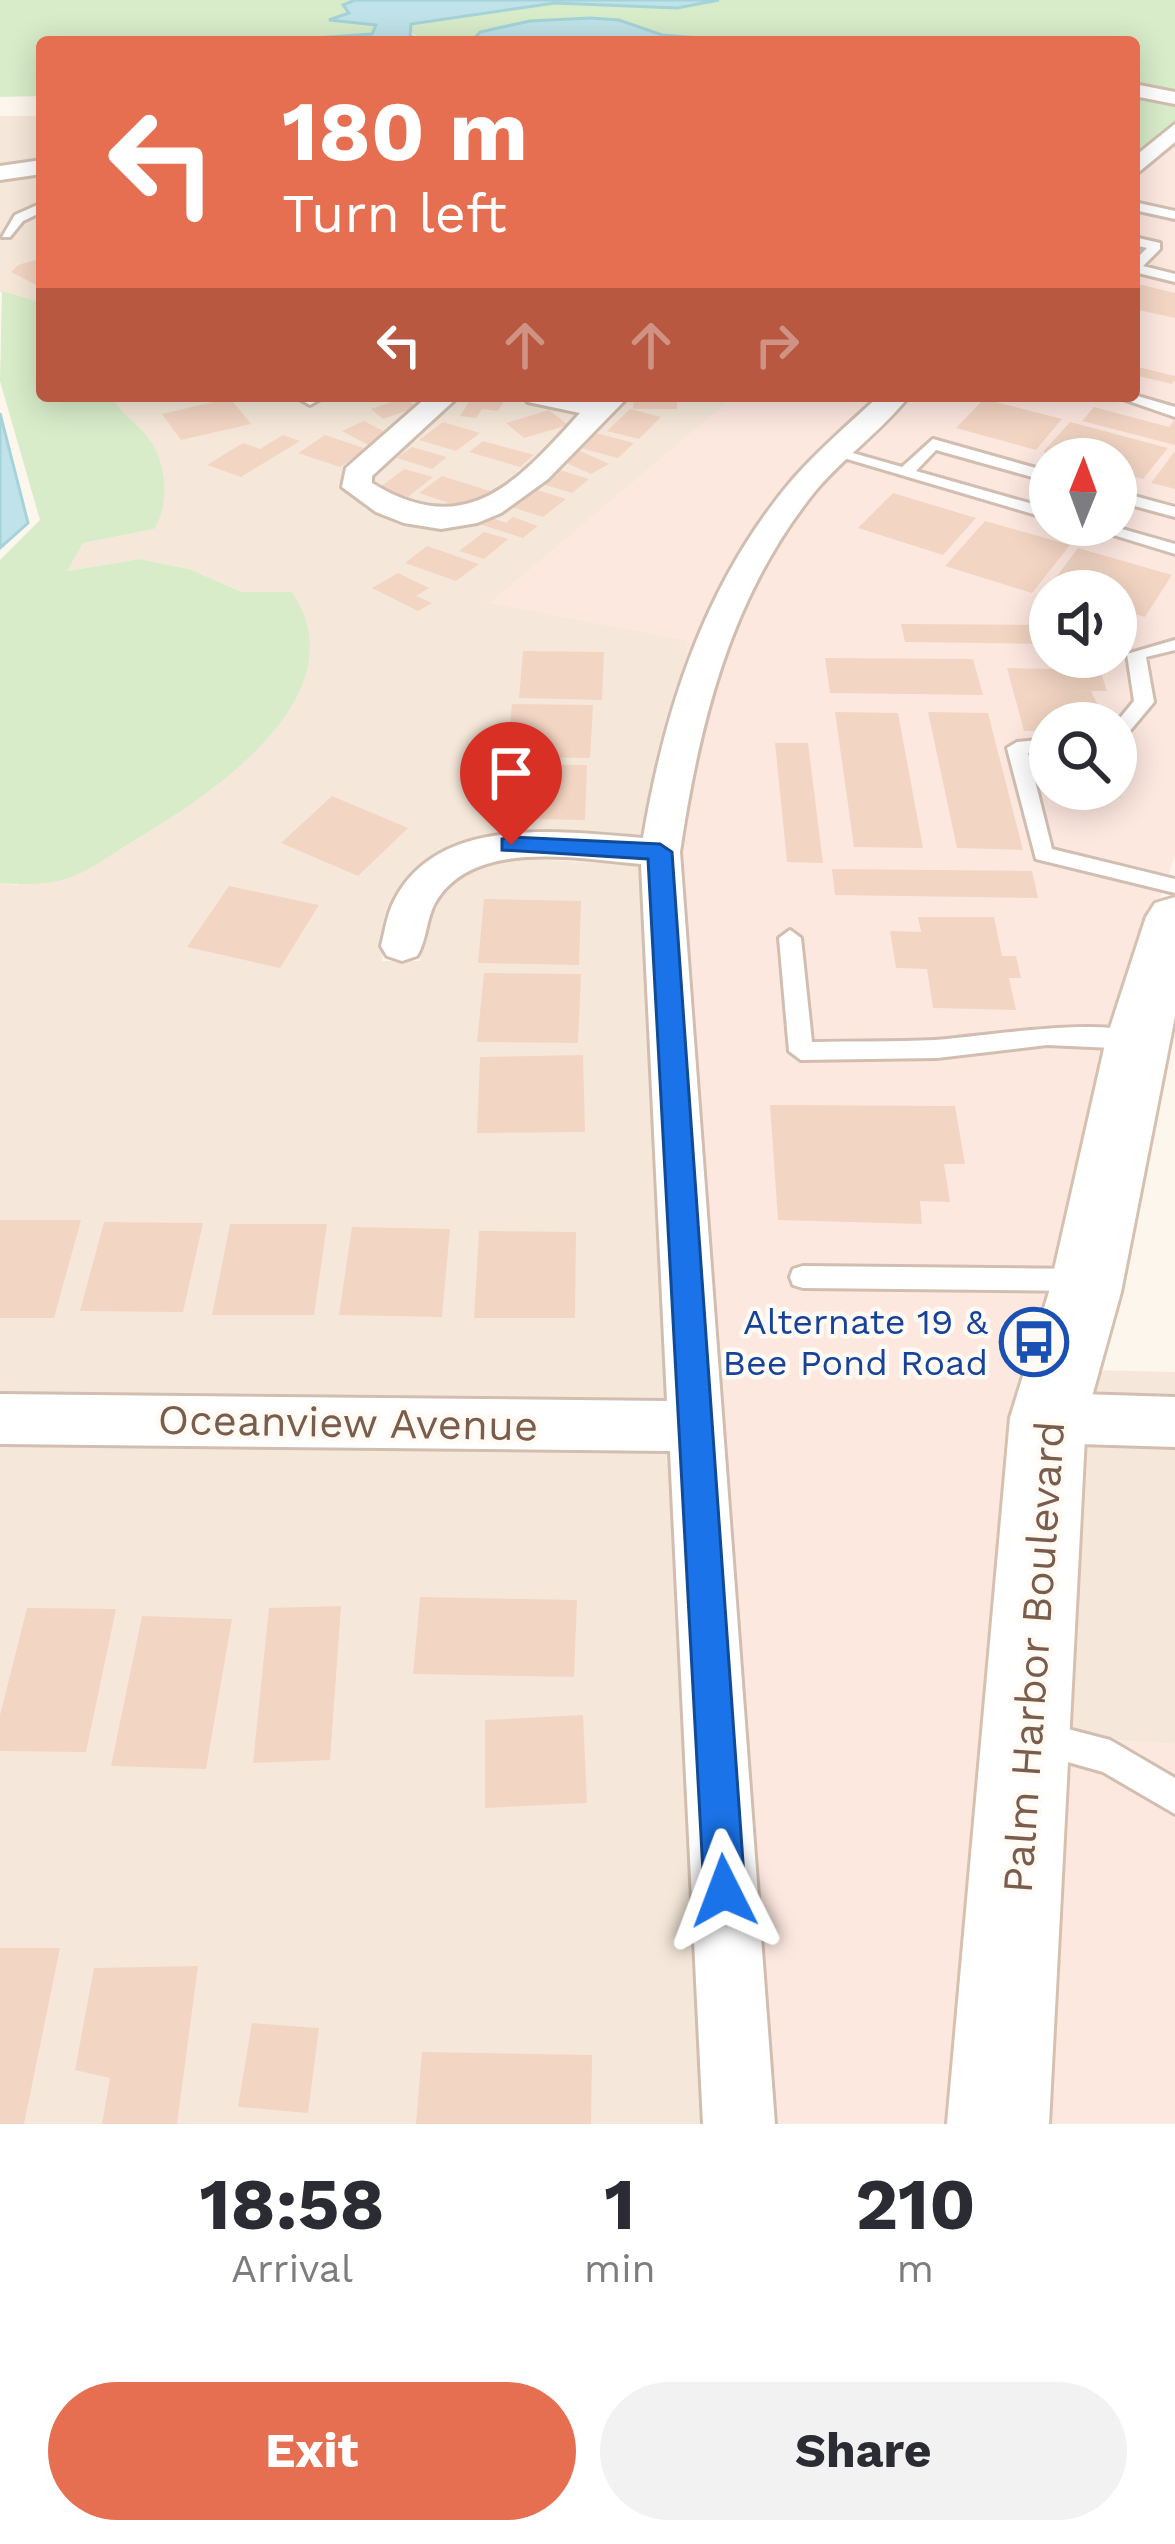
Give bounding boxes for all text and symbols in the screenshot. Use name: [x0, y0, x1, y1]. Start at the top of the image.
text: 180 m: [282, 82, 528, 180]
icon: left: [84, 84, 240, 240]
text: Turn left: [282, 182, 507, 245]
icon: left: [366, 312, 432, 378]
icon: ahead: [492, 312, 558, 378]
icon: ahead: [618, 312, 684, 378]
icon: right: [744, 312, 810, 378]
north arrow: [1029, 438, 1137, 546]
map controls: [1029, 438, 1137, 810]
button: sound: [1029, 570, 1137, 678]
button: search: [1029, 702, 1137, 810]
pin: [460, 722, 562, 845]
icon: arrive: [478, 740, 544, 806]
place label: Alternate 19 & Bee Pond Road: [722, 1301, 989, 1384]
bus stop icon: Alternate 19 & Bee Pond Road: [999, 1307, 1069, 1377]
street label: Oceanview Avenue: [157, 1395, 539, 1450]
street label: Palm Harbor Boulevard: [993, 1419, 1074, 1895]
position arrow: [661, 1828, 787, 1954]
text: 18:58: [199, 2162, 385, 2246]
text: 1: [604, 2162, 635, 2246]
text: 210: [855, 2162, 976, 2246]
text: Arrival: [231, 2246, 353, 2291]
text: min: [584, 2246, 656, 2291]
text: m: [897, 2246, 934, 2291]
button: Exit: [48, 2382, 576, 2520]
button: Share: [600, 2382, 1127, 2520]

